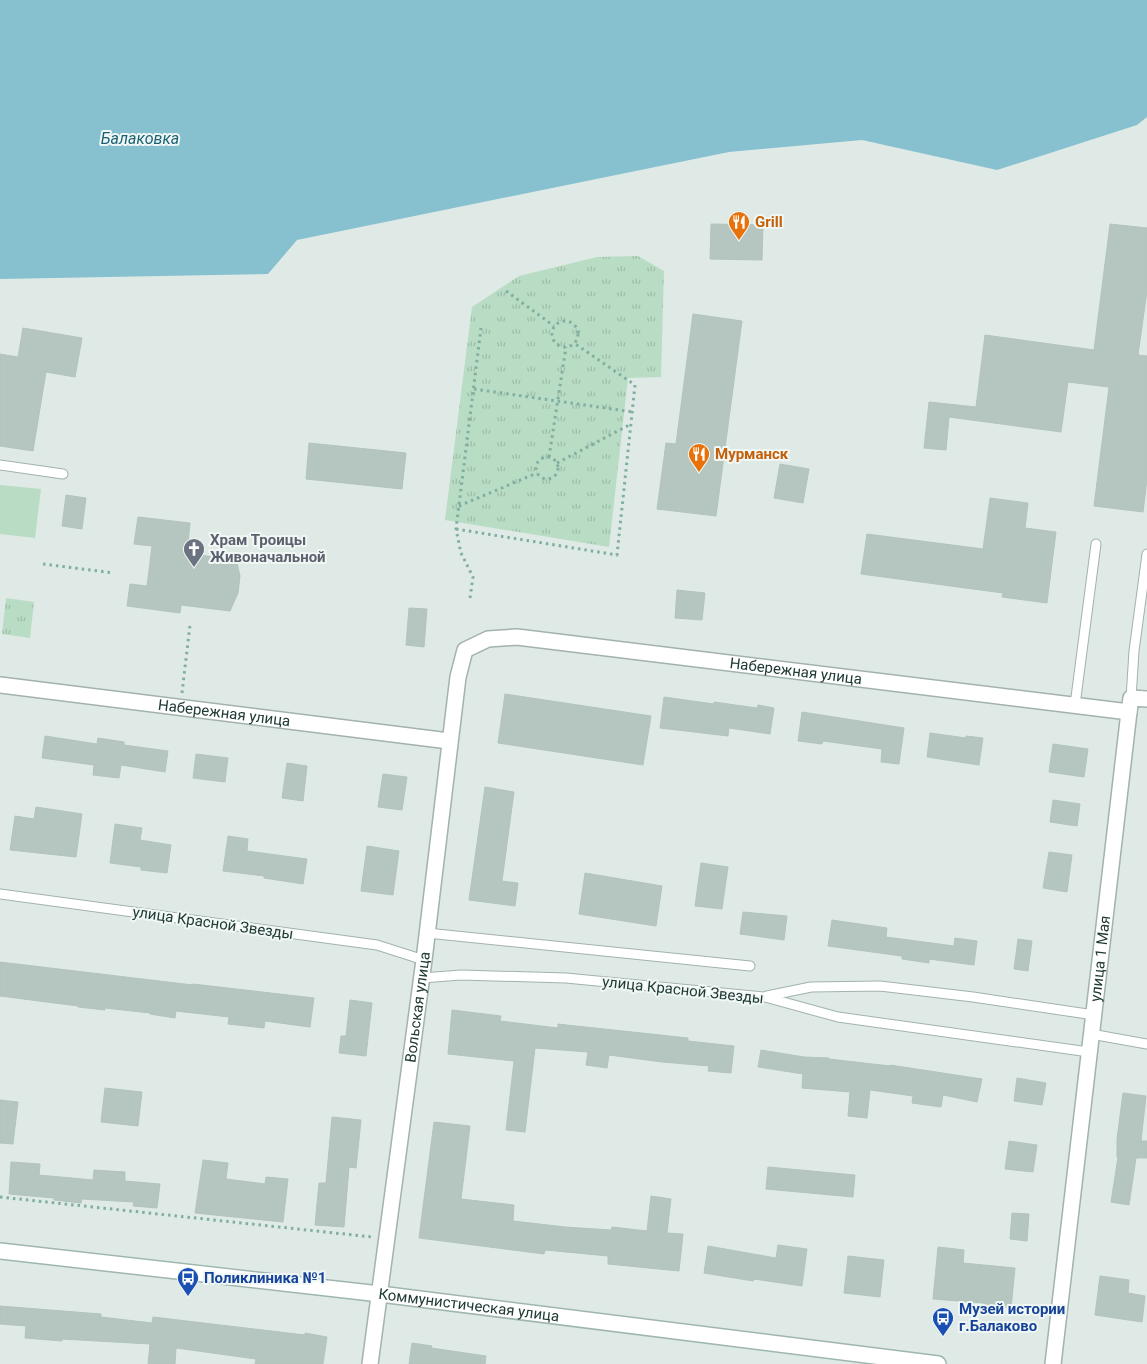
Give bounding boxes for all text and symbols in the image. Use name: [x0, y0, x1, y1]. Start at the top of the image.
water label: Балаковка: [101, 129, 179, 148]
restaurant icon: Grill: [727, 210, 751, 241]
place label: Grill: [755, 213, 783, 231]
restaurant icon: Мурманск: [687, 442, 711, 473]
place label: Мурманск: [715, 445, 789, 463]
place label: Храм Троицы Живоначальной: [210, 531, 326, 566]
church icon: Храм Троицы Живоначальной: [182, 537, 206, 568]
street label: Набережная улица: [729, 654, 863, 688]
street label: Набережная улица: [157, 696, 291, 730]
street label: улица Красной Звезды: [131, 903, 295, 943]
street label: улица 1 Мая: [1086, 915, 1114, 1003]
street label: Вольская улица: [401, 951, 434, 1064]
street label: улица Красной Звезды: [601, 973, 765, 1007]
bus stop icon: Поликлиника №1: [176, 1266, 200, 1297]
place label: Поликлиника №1: [204, 1269, 326, 1287]
street label: Коммунистическая улица: [377, 1285, 560, 1325]
place label: Музей истории г.Балаково: [959, 1300, 1065, 1335]
bus stop icon: Музей истории г.Балаково: [931, 1306, 955, 1337]

